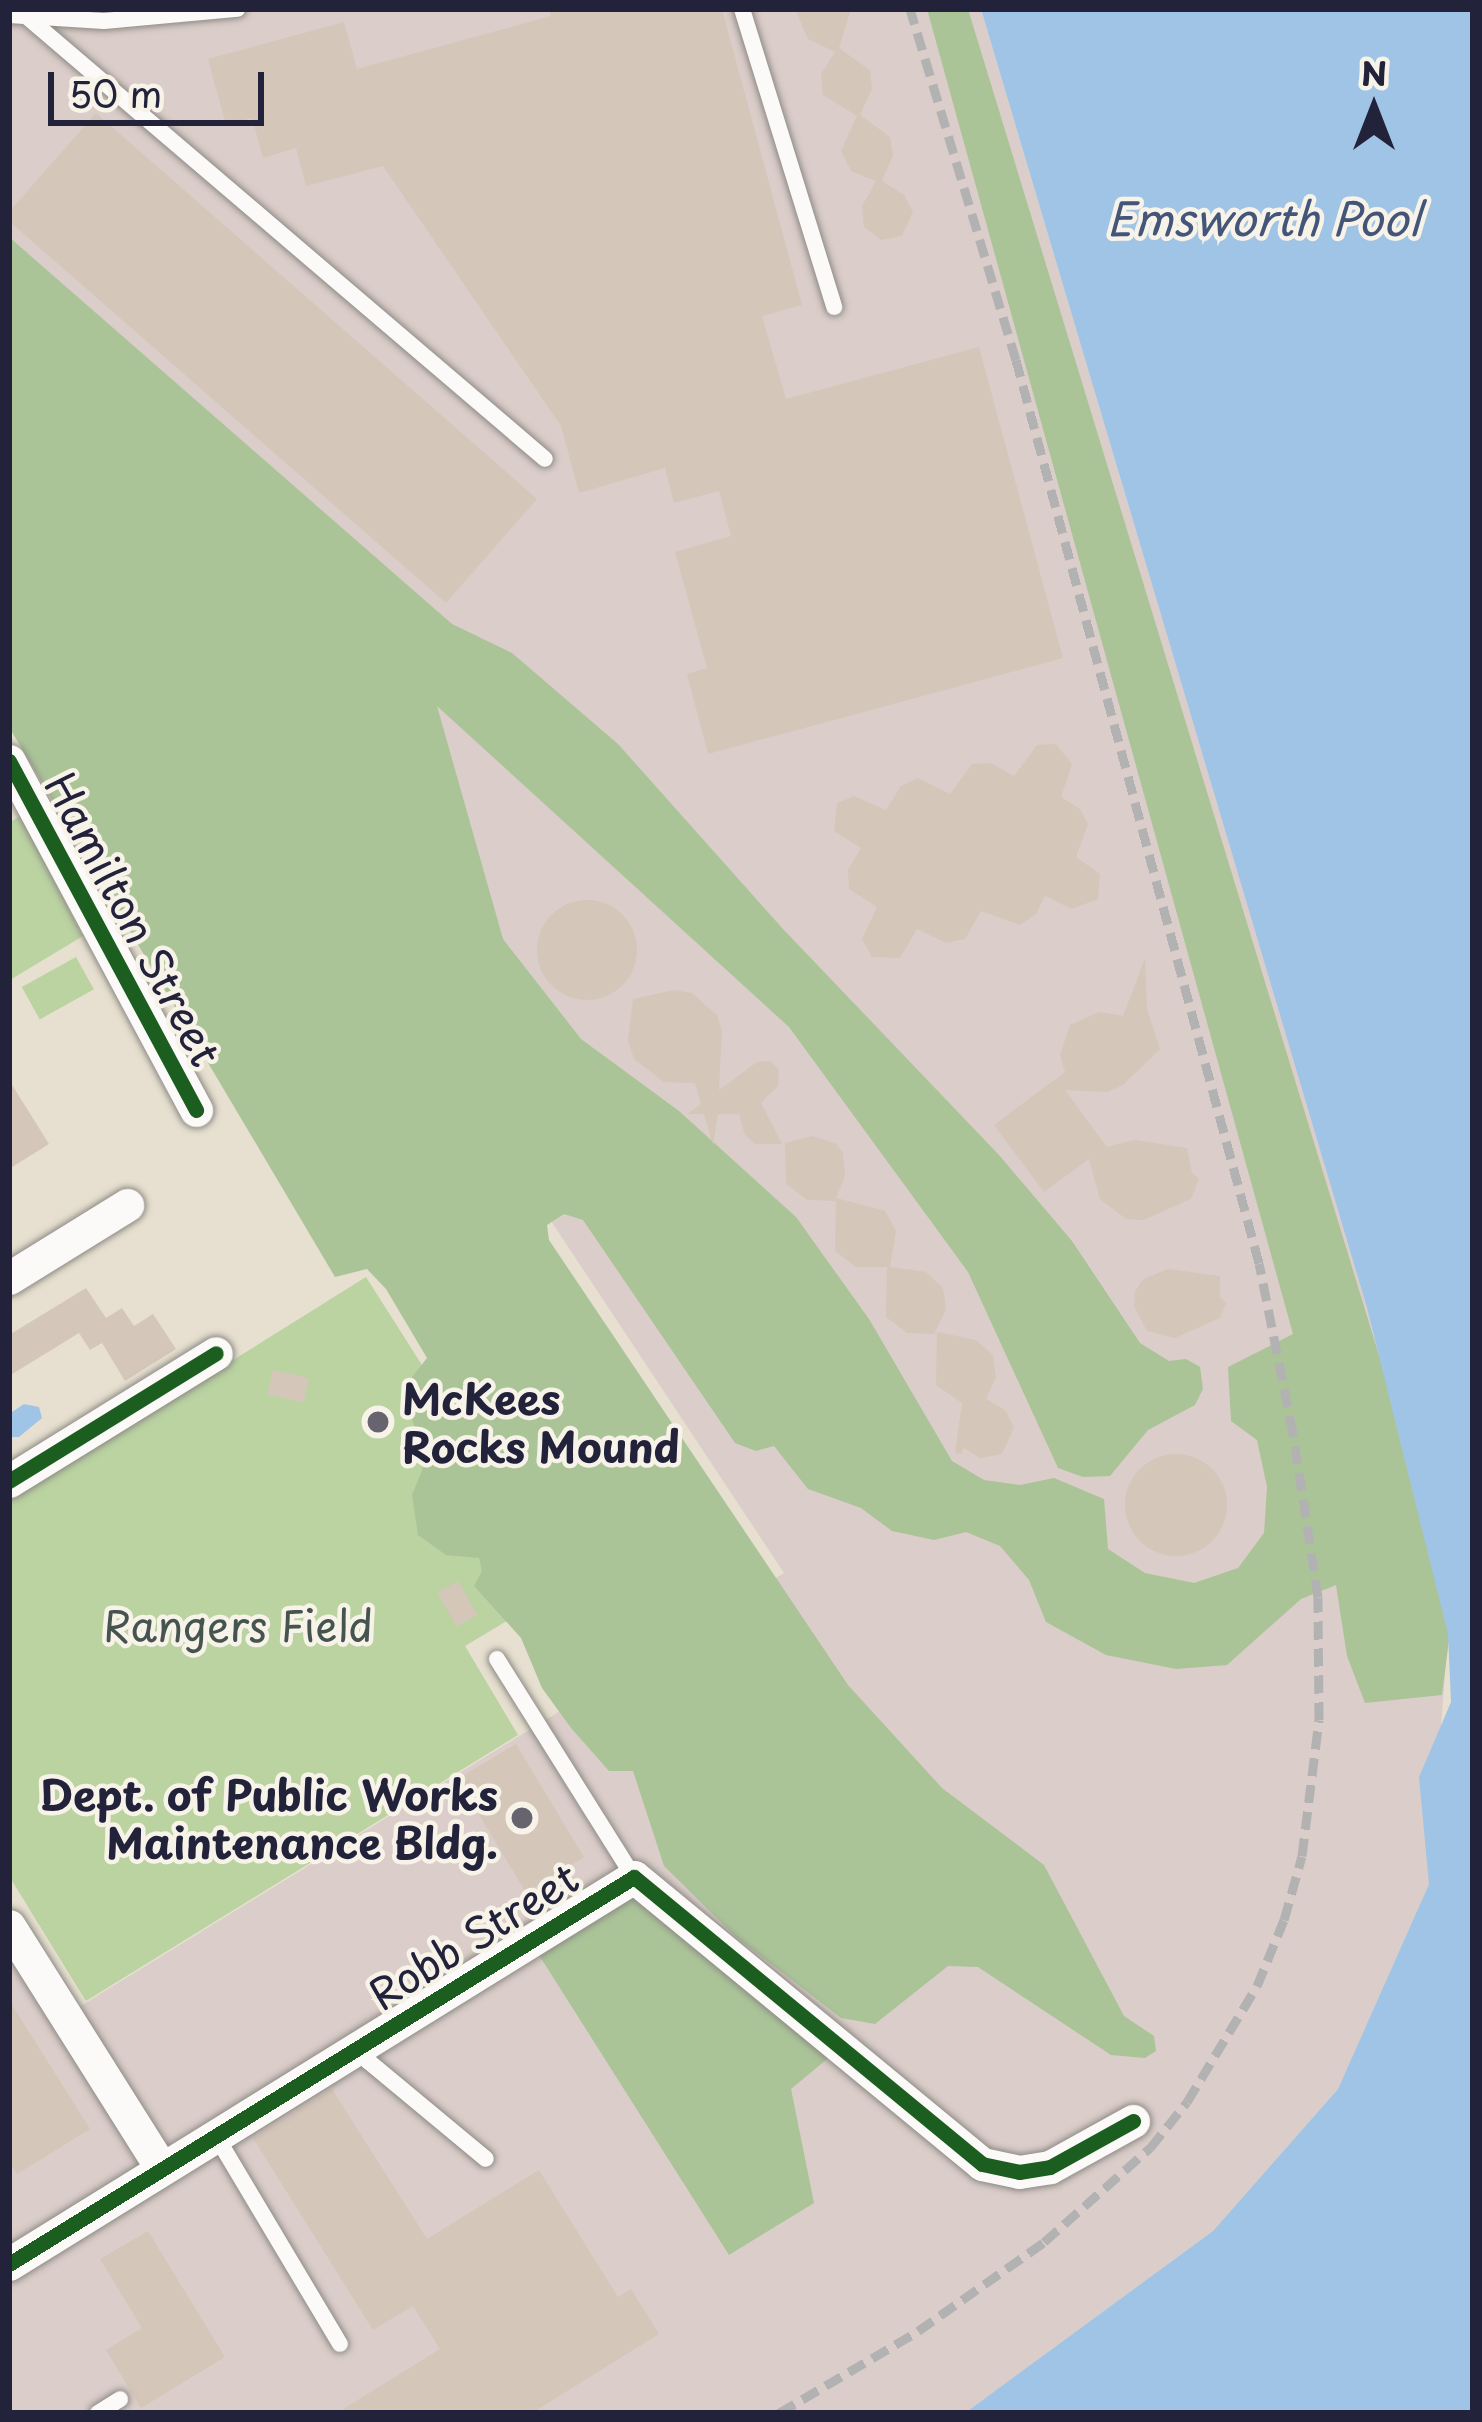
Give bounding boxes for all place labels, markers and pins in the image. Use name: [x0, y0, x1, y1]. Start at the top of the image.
place label: McKees Rocks Mound: [402, 1373, 681, 1472]
marker: McKees Rocks Mound: [365, 1409, 391, 1435]
place label: Dept. of Public Works Maintenance Bldg.: [36, 1769, 498, 1868]
marker: Dept. of Public Works Maintenance Bldg.: [509, 1805, 535, 1831]

